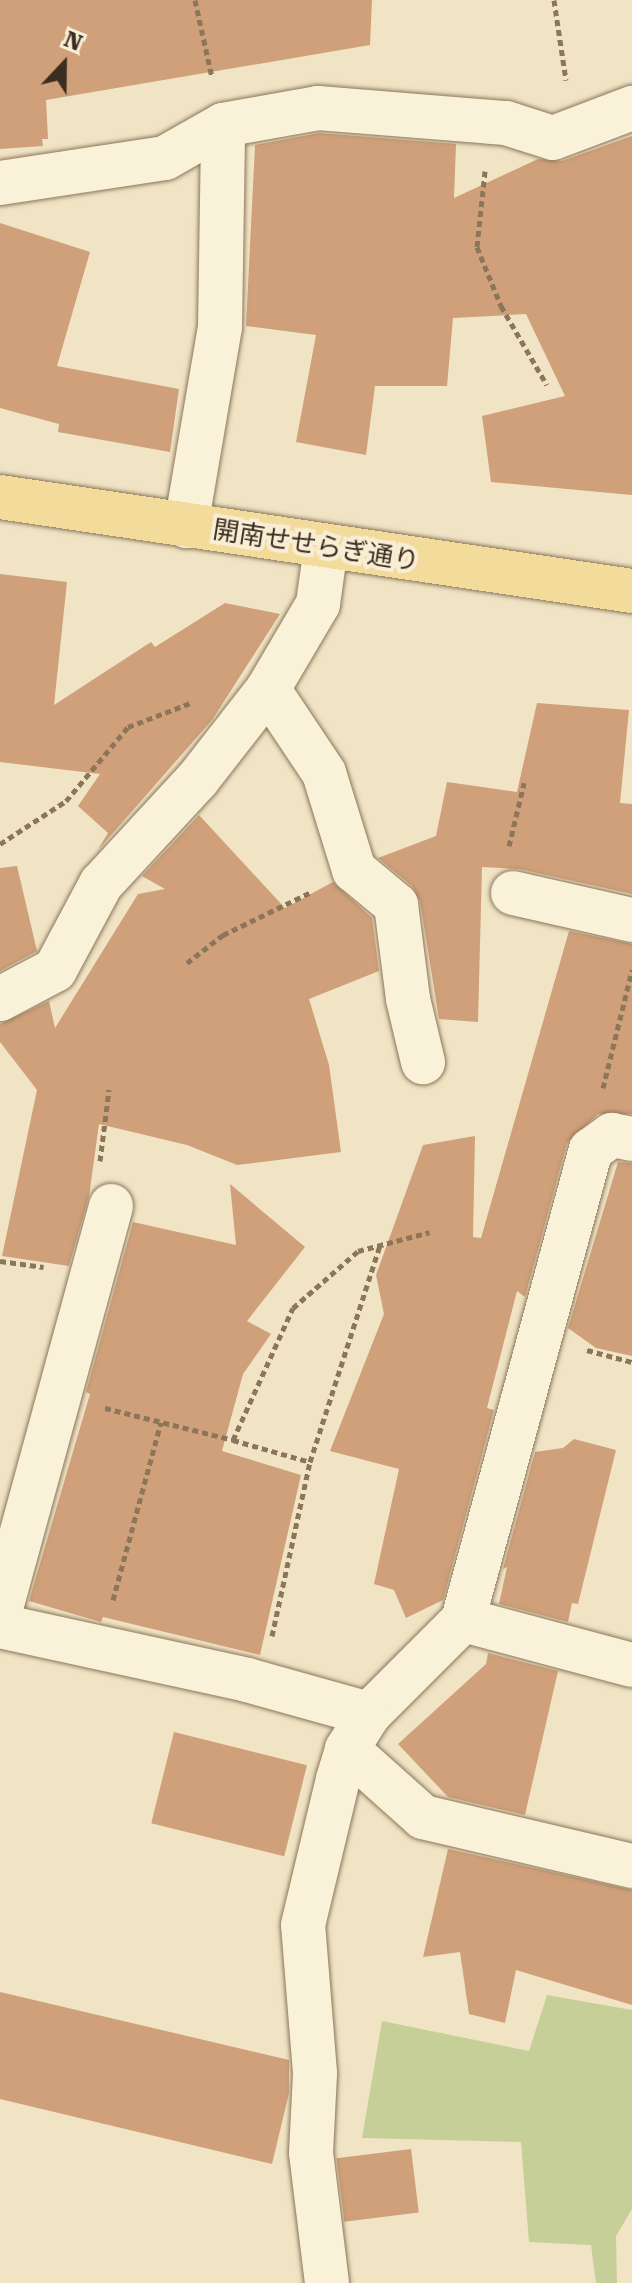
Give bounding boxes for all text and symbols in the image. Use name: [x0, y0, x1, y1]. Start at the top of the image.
north arrow: [24, 24, 104, 104]
text: N: [61, 27, 86, 56]
street label: 開南せせらぎ通り: [211, 514, 421, 578]

